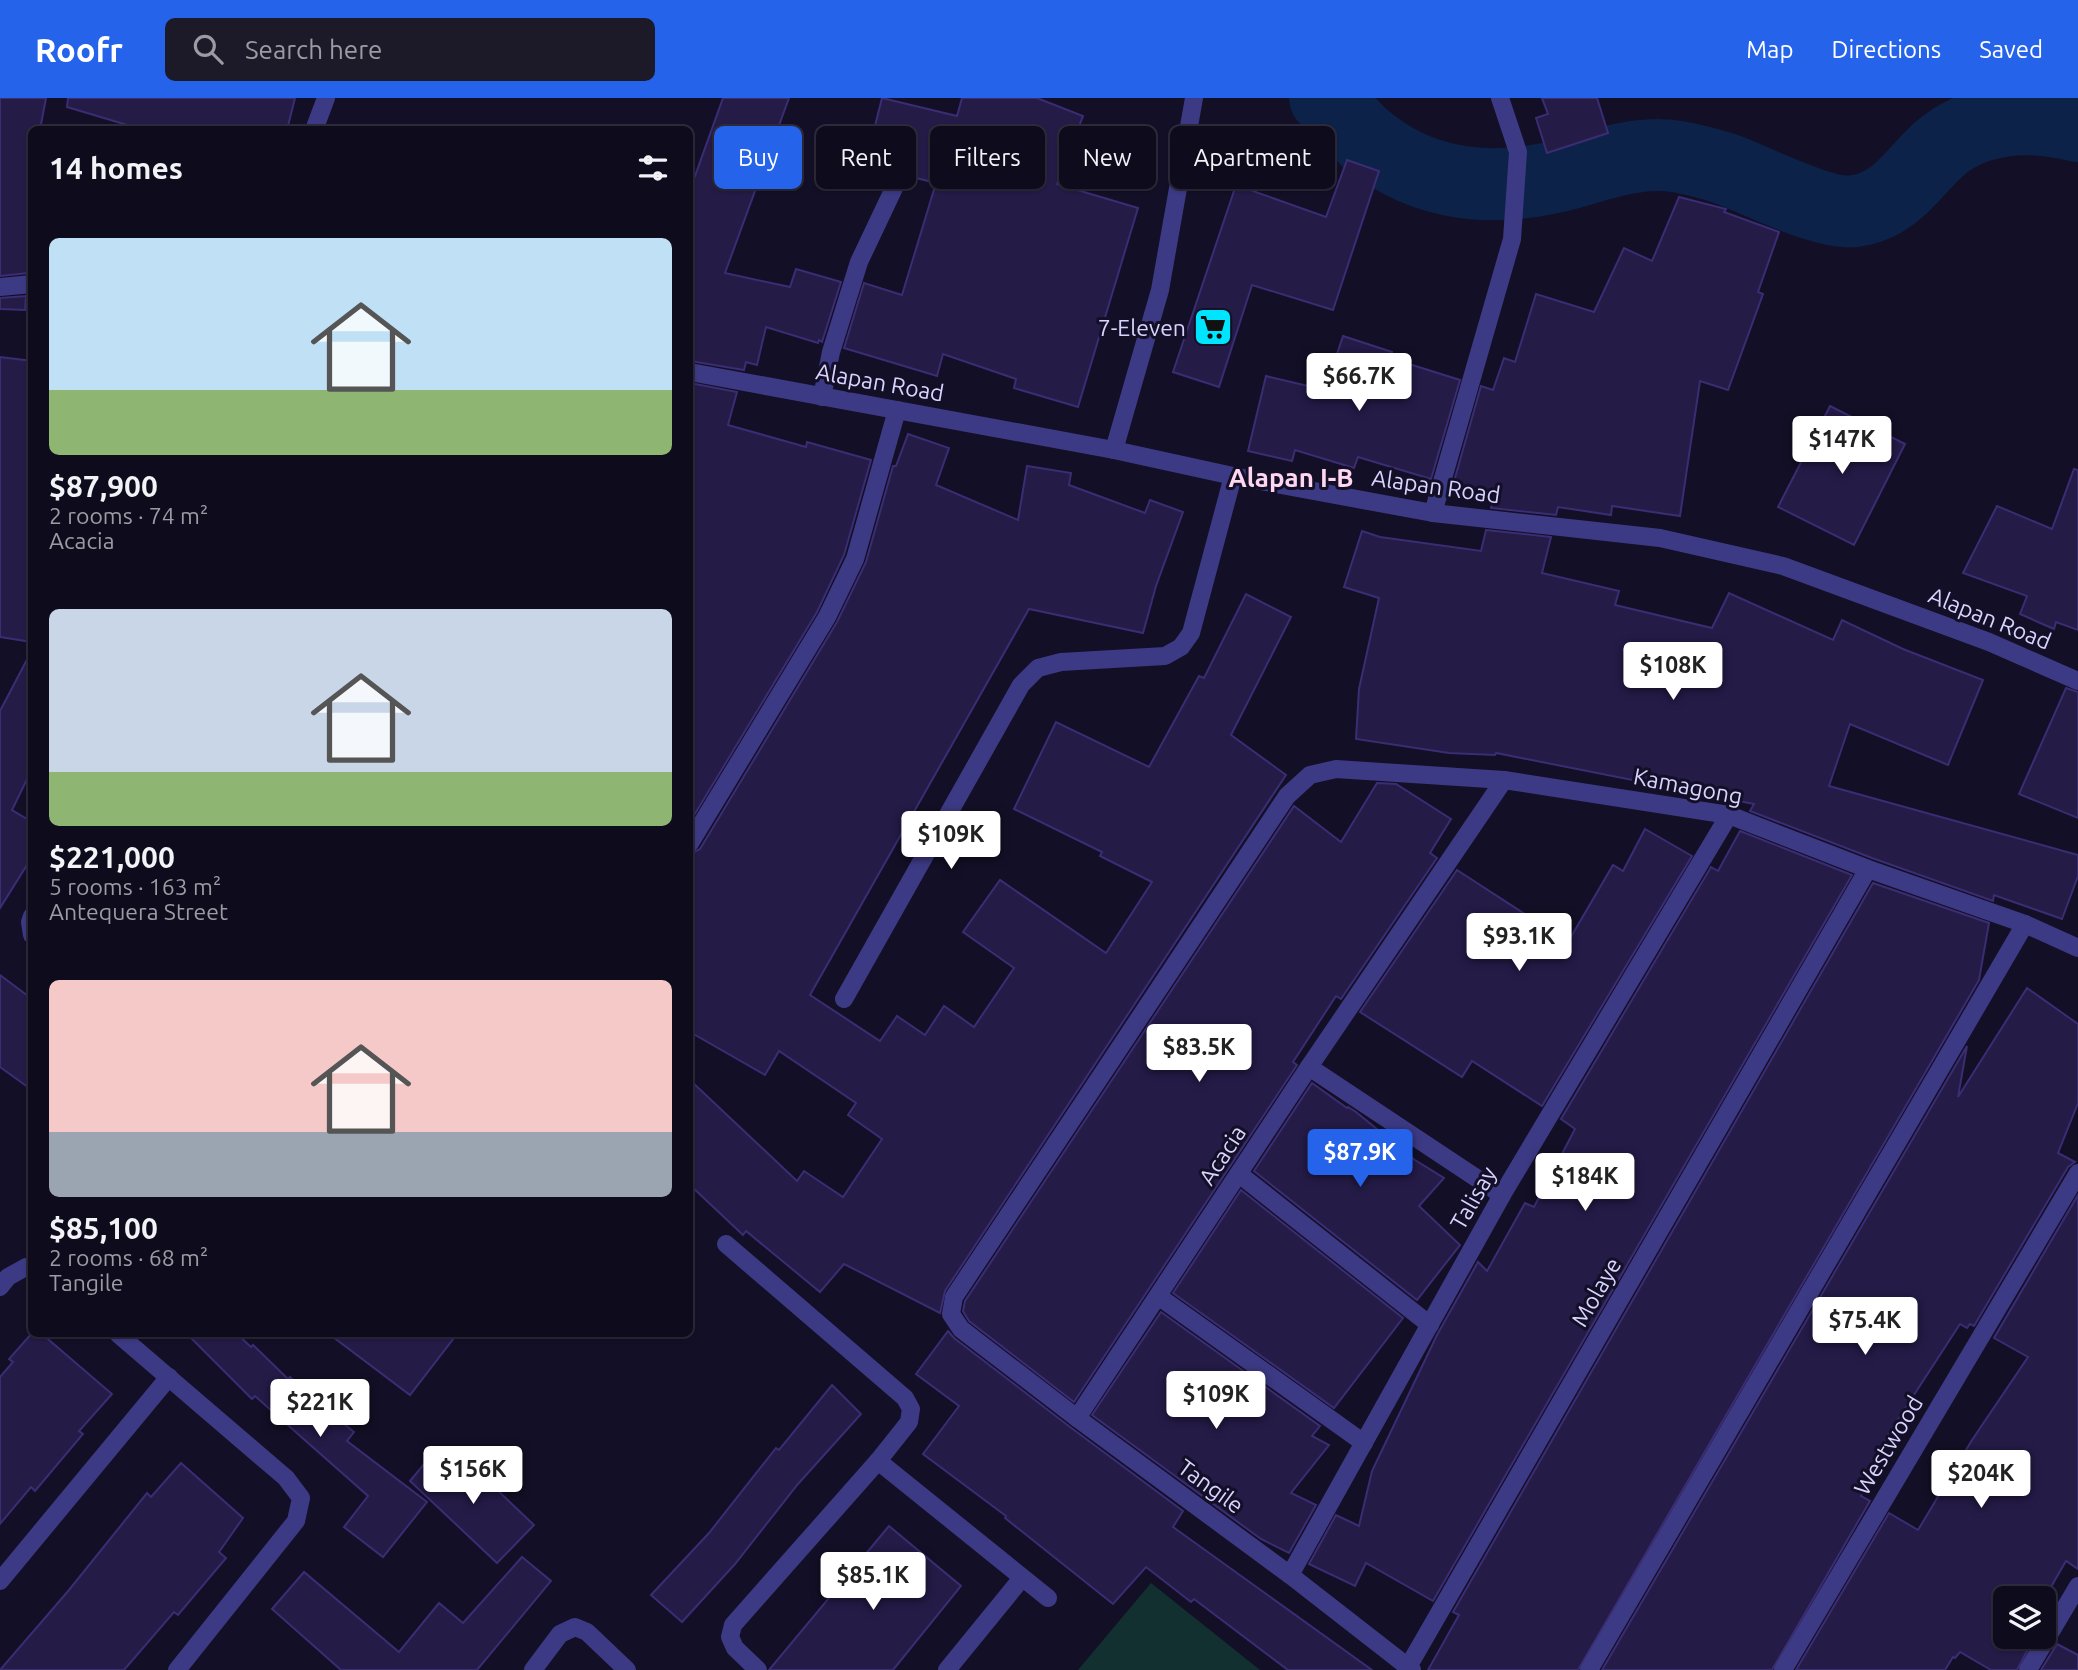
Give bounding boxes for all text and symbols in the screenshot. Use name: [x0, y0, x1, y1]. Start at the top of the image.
search box: [165, 18, 655, 81]
icon: search: [189, 30, 227, 68]
text: Roofr: [35, 31, 123, 68]
text: Search here: [245, 35, 382, 64]
text: Map: [1746, 36, 1793, 63]
text: Directions: [1831, 36, 1941, 63]
text: Saved: [1979, 36, 2043, 63]
chip: Buy: [714, 126, 802, 189]
chip: Rent: [816, 126, 916, 189]
chip: Filters: [930, 126, 1045, 189]
chip: New: [1059, 126, 1156, 189]
chip: Apartment: [1170, 126, 1335, 189]
icon: filters: [634, 149, 672, 187]
text: 14 homes: [49, 151, 183, 185]
icon: home: [298, 284, 424, 410]
supermarket icon: 7-Eleven: [1192, 306, 1234, 348]
place label: 7-Eleven: [1098, 315, 1186, 340]
pin: $66.7K: [1302, 354, 1416, 413]
street label: Alapan Road: [814, 358, 946, 406]
text: $66.7K: [1323, 363, 1395, 388]
pin: $147K: [1793, 416, 1891, 476]
text: $147K: [1808, 426, 1876, 451]
district label: Alapan I-B: [1228, 463, 1354, 492]
street label: Alapan Road: [1370, 465, 1502, 507]
text: $87,900: [49, 469, 158, 503]
text: 2 rooms · 74 m²: [49, 503, 208, 528]
text: Acacia: [49, 528, 114, 553]
street label: Alapan Road: [1925, 582, 2055, 654]
pin: $108K: [1624, 642, 1722, 702]
text: $108K: [1639, 652, 1707, 677]
icon: home: [298, 655, 424, 781]
street label: Kamagong: [1631, 763, 1745, 809]
pin: $109K: [902, 812, 1000, 871]
text: $109K: [917, 821, 985, 846]
text: $221,000: [49, 840, 175, 874]
text: 5 rooms · 163 m²: [49, 874, 221, 899]
text: Antequera Street: [49, 899, 228, 924]
pin: $93.1K: [1462, 914, 1576, 973]
text: $93.1K: [1483, 923, 1555, 948]
pin: $83.5K: [1142, 1024, 1256, 1084]
icon: home: [298, 1026, 424, 1152]
text: $83.5K: [1163, 1034, 1235, 1059]
street label: Acacia: [1194, 1121, 1250, 1189]
pin: $87.9K: [1303, 1130, 1417, 1189]
text: $87.9K: [1324, 1139, 1396, 1164]
pin: $184K: [1536, 1154, 1634, 1213]
street label: Talisay: [1445, 1162, 1501, 1234]
text: $184K: [1551, 1163, 1619, 1188]
text: $85,100: [49, 1211, 158, 1245]
text: 2 rooms · 68 m²: [49, 1245, 208, 1270]
street label: Molaye: [1566, 1253, 1626, 1331]
text: Tangile: [49, 1270, 123, 1295]
pin: $75.4K: [1808, 1298, 1922, 1357]
text: $75.4K: [1829, 1307, 1901, 1332]
pin: $109K: [1167, 1372, 1265, 1431]
pin: $221K: [271, 1380, 369, 1439]
text: $109K: [1182, 1381, 1250, 1406]
text: $221K: [286, 1389, 354, 1414]
street label: Westwood: [1849, 1391, 1927, 1499]
pin: $156K: [424, 1446, 522, 1506]
pin: $204K: [1932, 1450, 2030, 1510]
street label: Tangile: [1174, 1454, 1248, 1518]
text: $156K: [439, 1456, 507, 1481]
text: $204K: [1947, 1460, 2015, 1485]
pin: $85.1K: [816, 1552, 930, 1612]
text: $85.1K: [837, 1562, 909, 1587]
map controls: [1993, 1586, 2056, 1649]
button: layers: [1993, 1586, 2056, 1649]

